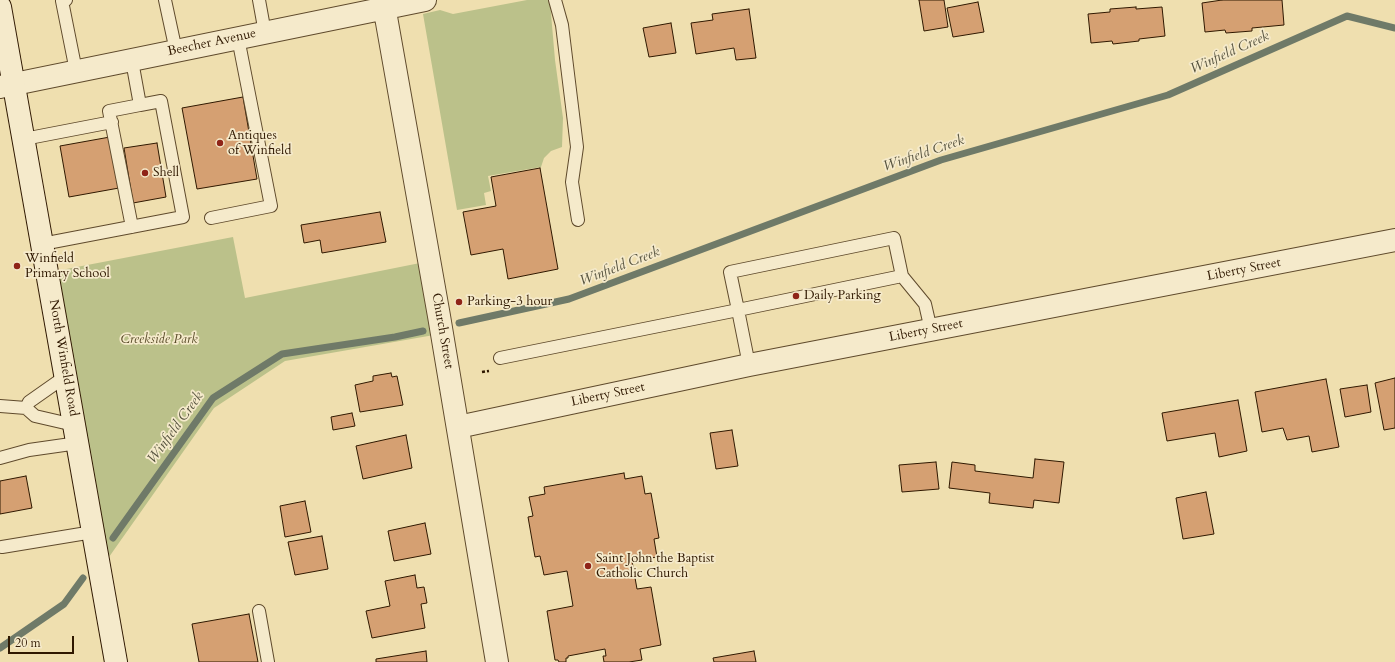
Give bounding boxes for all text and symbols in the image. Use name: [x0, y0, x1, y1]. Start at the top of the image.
street label: Beecher Avenue: [166, 26, 258, 60]
water label: Winfield Creek: [1188, 28, 1272, 78]
place label: Antiques of Winfield: [228, 128, 291, 159]
water label: Winfield Creek: [881, 132, 967, 176]
marker: Antiques of Winfield: [215, 138, 225, 148]
place label: Shell: [153, 165, 179, 181]
marker: Shell: [140, 168, 150, 178]
water label: Winfield Creek: [578, 244, 662, 290]
place label: Winfield Primary School: [25, 251, 110, 282]
street label: Liberty Street: [1206, 255, 1282, 285]
marker: Winfield Primary School: [12, 261, 22, 271]
place label: Daily Parking: [804, 288, 881, 304]
marker: Daily Parking: [791, 291, 801, 301]
street label: Church Street: [428, 292, 456, 370]
place label: Parking-3 hour: [467, 294, 552, 310]
marker: Parking-3 hour: [454, 297, 464, 307]
street label: North Winfield Road: [45, 298, 81, 418]
street label: Liberty Street: [888, 316, 964, 346]
park label: Creekside Park: [120, 332, 198, 348]
street label: Liberty Street: [570, 380, 646, 410]
water label: Winfield Creek: [144, 389, 208, 467]
place label: Saint John the Baptist Catholic Church: [596, 551, 714, 582]
marker: Saint John the Baptist Catholic Church: [583, 561, 593, 571]
scale bar: [10, 628, 76, 654]
text: 20 m: [15, 635, 41, 651]

